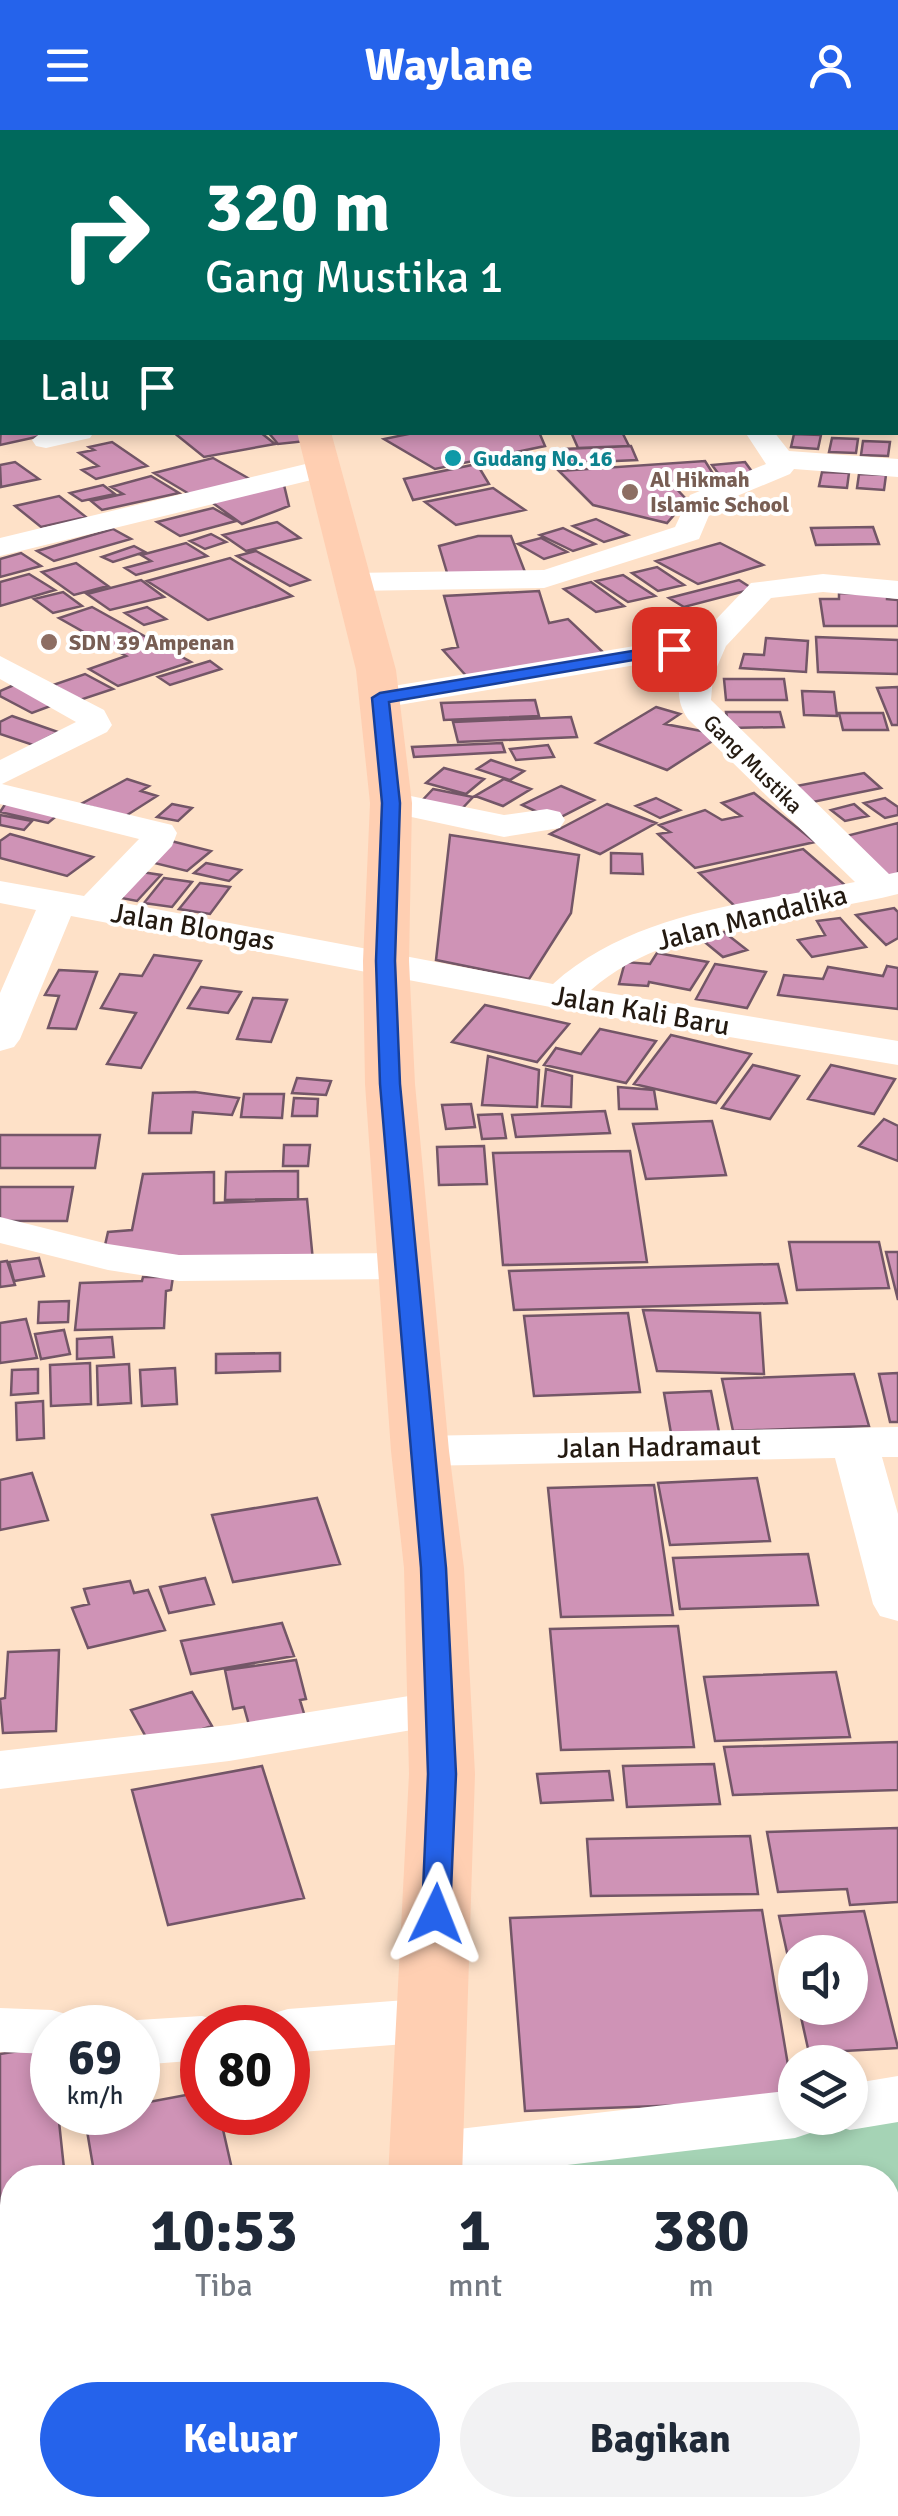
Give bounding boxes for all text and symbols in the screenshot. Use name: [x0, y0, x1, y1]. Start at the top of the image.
icon: menu: [40, 38, 95, 93]
text: Waylane: [365, 38, 533, 93]
icon: person: [803, 38, 858, 93]
text: 320 m: [205, 164, 390, 250]
icon: right: [40, 170, 170, 300]
text: Gang Mustika 1: [205, 250, 503, 305]
icon: arrive: [130, 360, 185, 415]
text: Lalu: [40, 364, 110, 411]
place label: Gudang No. 16: [473, 445, 613, 472]
marker: Gudang No. 16: [442, 447, 464, 469]
place label: Al Hikmah Islamic School: [650, 466, 789, 518]
marker: Al Hikmah Islamic School: [619, 481, 641, 503]
pin: [632, 607, 717, 692]
icon: arrive: [647, 622, 702, 677]
place label: SDN 39 Ampenan: [69, 629, 235, 656]
marker: SDN 39 Ampenan: [38, 631, 60, 653]
street label: Gang Mustika: [698, 709, 808, 819]
street label: Jalan Mandalika: [653, 878, 851, 958]
street label: Jalan Blongas: [108, 896, 278, 958]
street label: Jalan Kali Baru: [550, 979, 732, 1043]
street label: Jalan Hadramaut: [557, 1428, 761, 1466]
position arrow: [384, 1862, 488, 1966]
map controls: [778, 1935, 868, 2135]
button: sound: [778, 1935, 868, 2025]
speed limit sign: 80: [180, 2005, 310, 2135]
text: 69: [68, 2027, 122, 2089]
button: layers: [778, 2045, 868, 2135]
text: km/h: [67, 2080, 123, 2111]
text: 10:53: [150, 2194, 298, 2268]
text: 1: [459, 2194, 491, 2268]
text: 380: [652, 2194, 750, 2268]
text: Tiba: [195, 2266, 253, 2305]
text: mnt: [448, 2266, 502, 2305]
text: m: [688, 2266, 714, 2305]
button: Keluar: [40, 2382, 440, 2497]
button: Bagikan: [460, 2382, 860, 2497]

